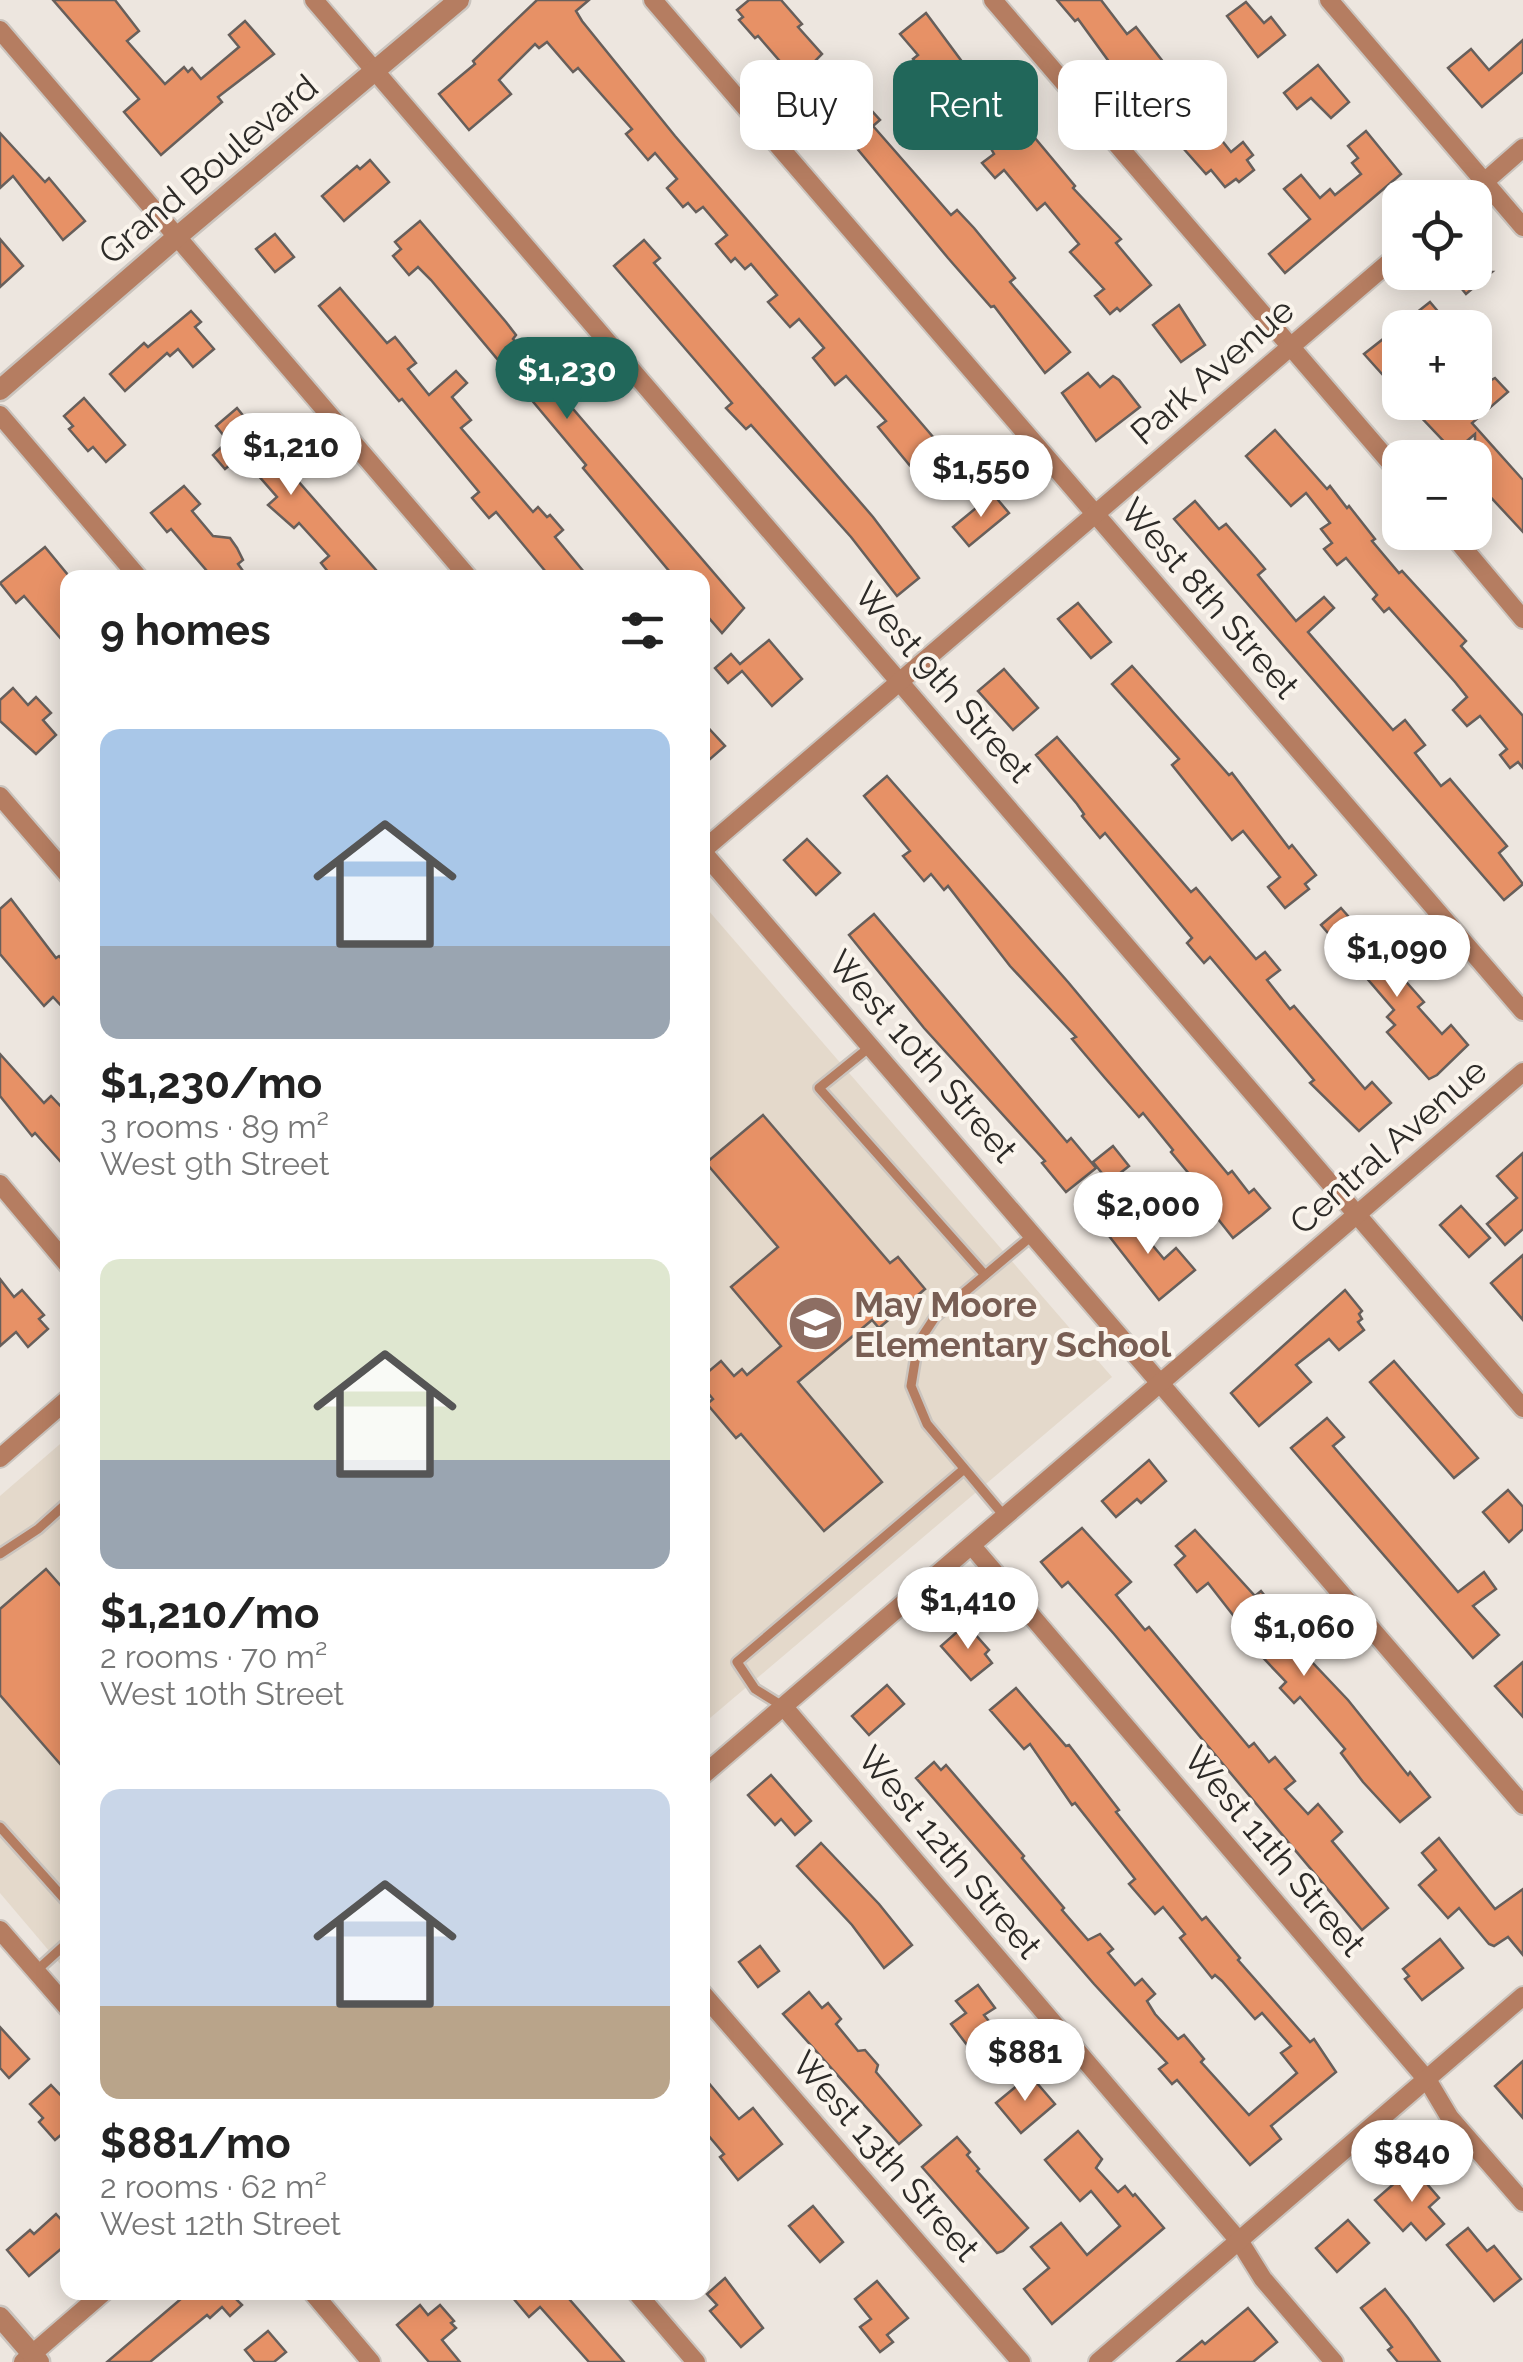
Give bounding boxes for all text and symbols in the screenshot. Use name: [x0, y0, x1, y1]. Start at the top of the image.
chip: Buy: [740, 60, 873, 150]
chip: Rent: [893, 60, 1038, 150]
chip: Filters: [1058, 60, 1227, 150]
street label: Grand Boulevard: [90, 66, 326, 272]
map controls: [1382, 180, 1492, 550]
button: locate: [1382, 180, 1492, 290]
street label: Park Avenue: [1122, 289, 1302, 453]
button: +: [1382, 310, 1492, 420]
pin: $1,230: [486, 337, 648, 422]
text: $1,230: [517, 351, 617, 388]
pin: $1,210: [210, 413, 372, 498]
text: $1,210: [242, 427, 340, 464]
pin: $1,550: [900, 435, 1062, 520]
button: −: [1382, 440, 1492, 550]
text: $1,550: [932, 449, 1030, 486]
street label: West 8th Street: [1112, 490, 1308, 706]
street label: West 9th Street: [846, 574, 1042, 790]
icon: filters: [615, 603, 670, 658]
text: 9 homes: [100, 606, 271, 655]
icon: home: [295, 794, 475, 974]
pin: $1,090: [1316, 915, 1478, 1000]
text: $1,090: [1346, 929, 1448, 966]
street label: West 10th Street: [820, 942, 1026, 1170]
street label: Central Avenue: [1281, 1050, 1495, 1242]
text: $1,230/mo: [100, 1059, 322, 1108]
text: 3 rooms · 89 m²: [100, 1108, 329, 1145]
text: West 9th Street: [100, 1145, 329, 1182]
pin: $2,000: [1067, 1172, 1229, 1257]
text: $2,000: [1096, 1186, 1200, 1223]
place label: May Moore Elementary School: [854, 1284, 1172, 1365]
school or university icon: May Moore Elementary School: [785, 1294, 845, 1354]
icon: home: [295, 1324, 475, 1504]
pin: $1,410: [887, 1567, 1049, 1652]
text: $1,410: [919, 1581, 1017, 1618]
text: $1,210/mo: [100, 1589, 319, 1638]
pin: $1,060: [1223, 1594, 1385, 1679]
text: $1,060: [1253, 1608, 1355, 1645]
text: 2 rooms · 70 m²: [100, 1638, 327, 1675]
text: West 10th Street: [100, 1675, 344, 1712]
street label: West 12th Street: [850, 1738, 1051, 1966]
street label: West 11th Street: [1176, 1738, 1375, 1964]
icon: home: [295, 1854, 475, 2034]
pin: $881: [966, 2019, 1084, 2104]
text: $881: [988, 2033, 1062, 2070]
street label: West 13th Street: [784, 2043, 988, 2269]
text: $881/mo: [100, 2119, 291, 2168]
pin: $840: [1353, 2120, 1471, 2205]
text: $840: [1373, 2134, 1451, 2171]
text: 2 rooms · 62 m²: [100, 2168, 327, 2205]
text: West 12th Street: [100, 2205, 341, 2242]

